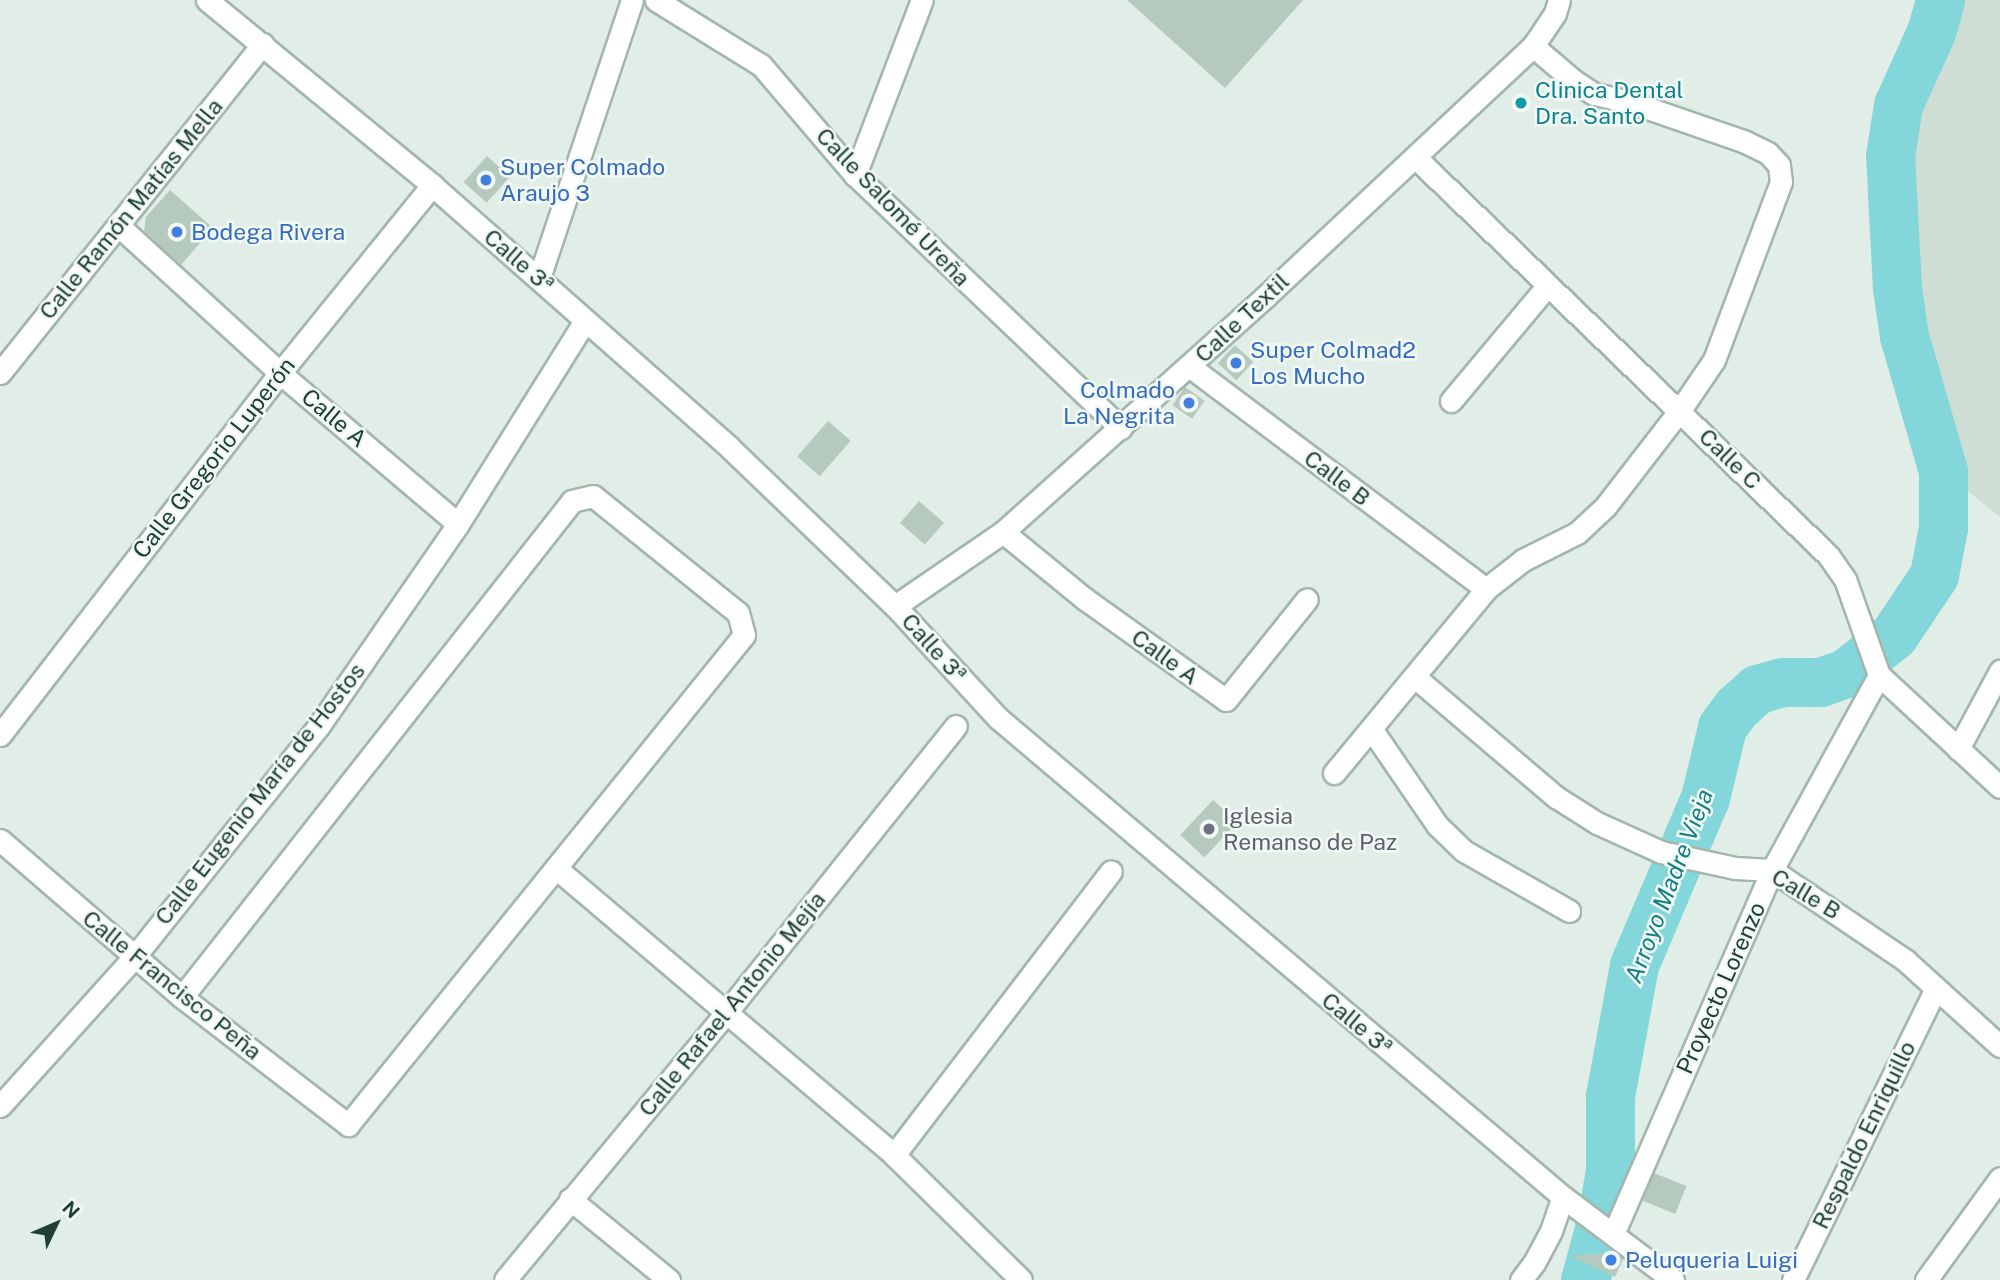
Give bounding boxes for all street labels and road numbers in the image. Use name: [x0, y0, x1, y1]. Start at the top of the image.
street label: Calle Ramón Matías Mella: [33, 93, 229, 325]
street label: Calle Salomé Ureña: [810, 122, 976, 292]
street label: Calle 3ª: [478, 223, 560, 299]
street label: Calle Textil: [1189, 267, 1295, 369]
street label: Calle Gregorio Luperón: [127, 352, 301, 564]
street label: Calle A: [296, 383, 372, 453]
street label: Calle C: [1693, 423, 1767, 495]
street label: Calle B: [1299, 444, 1375, 512]
street label: Calle 3ª: [896, 608, 972, 688]
street label: Calle A: [1126, 623, 1204, 691]
street label: Calle Eugenio María de Hostos: [149, 657, 371, 931]
street label: Calle B: [1767, 863, 1845, 925]
street label: Calle Rafael Antonio Mejía: [633, 886, 831, 1122]
street label: Proyecto Lorenzo: [1671, 898, 1771, 1078]
street label: Calle Francisco Peña: [77, 904, 267, 1066]
street label: Calle 3ª: [1316, 986, 1398, 1062]
street label: Respaldo Enriquillo: [1807, 1036, 1921, 1234]

